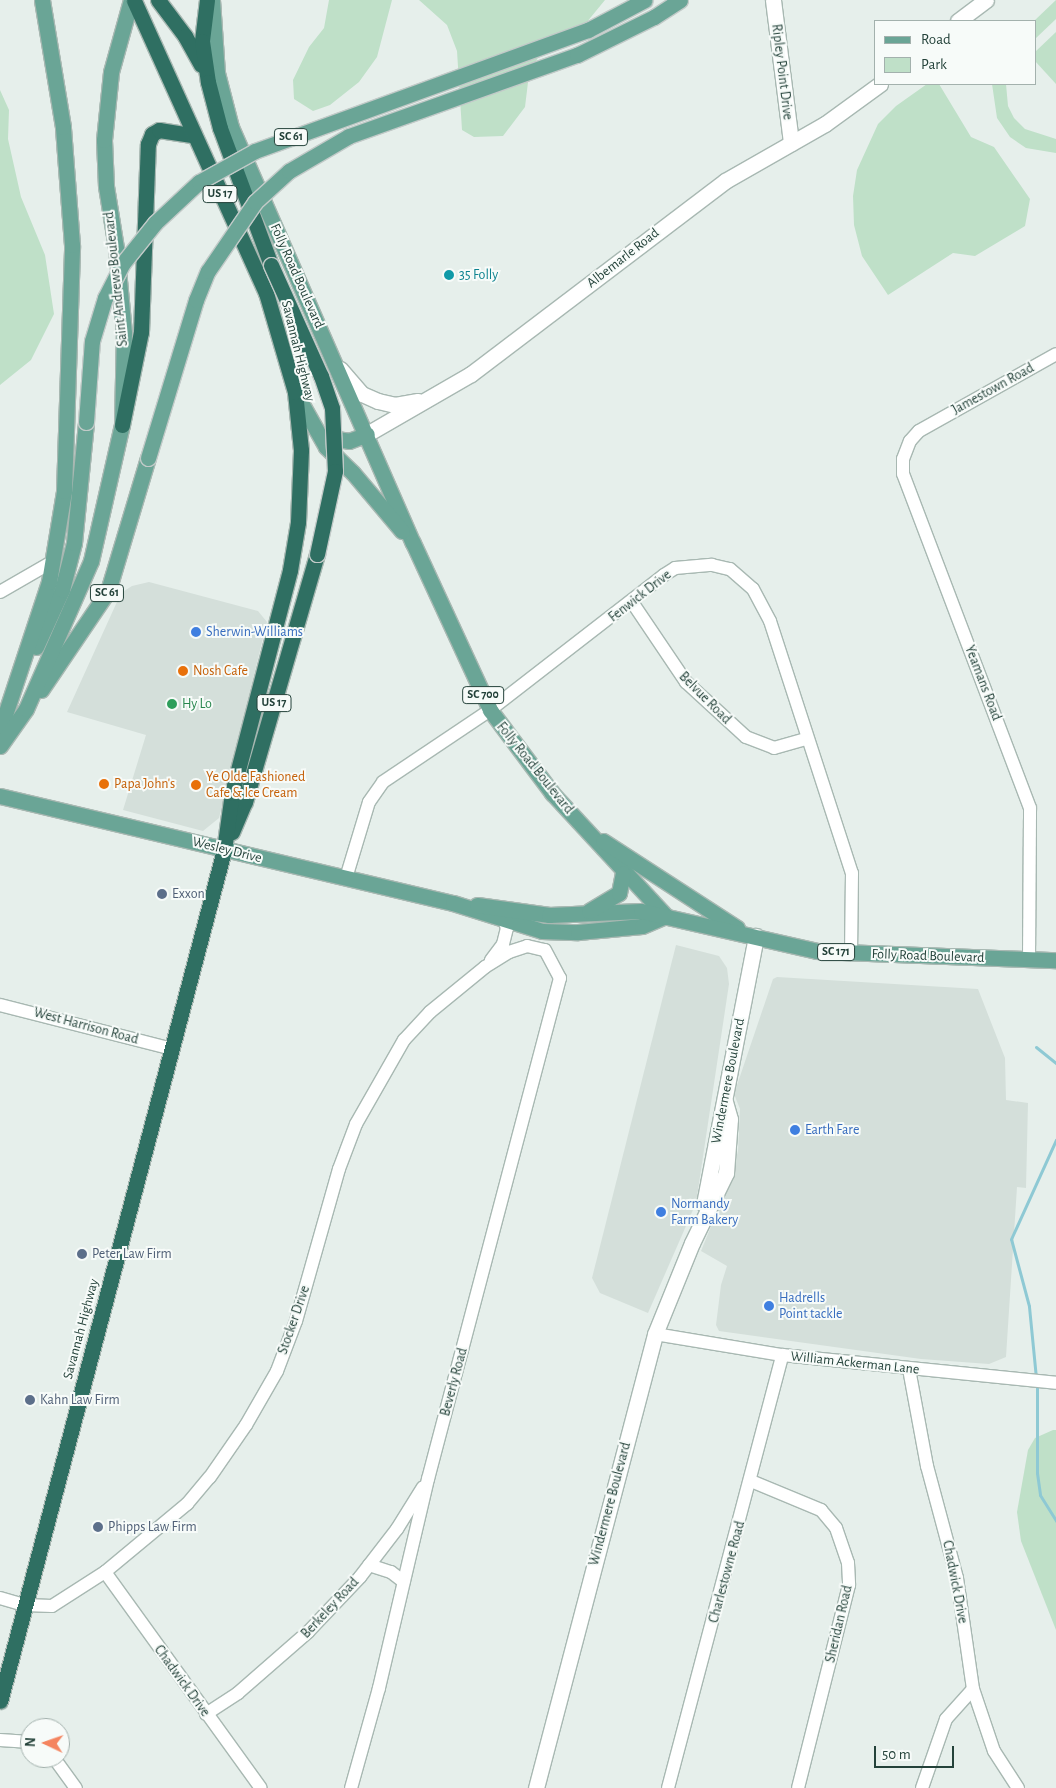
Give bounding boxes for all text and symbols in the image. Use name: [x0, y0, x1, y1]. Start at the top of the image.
legend: [874, 20, 1036, 85]
street label: Ripley Point Drive: [768, 23, 796, 121]
text: Road: [921, 32, 951, 47]
text: Park: [921, 57, 947, 72]
road number: SC 61: [274, 128, 308, 146]
road number: US 17: [202, 184, 238, 203]
street label: Saint Andrews Boulevard: [101, 211, 131, 347]
street label: Folly Road Boulevard: [266, 221, 328, 331]
street label: Albemarle Road: [583, 224, 663, 292]
place label: 35 Folly: [459, 267, 498, 283]
marker: 35 Folly: [443, 269, 455, 281]
street label: Savannah Highway: [277, 299, 319, 403]
street label: Jamestown Road: [949, 360, 1037, 418]
street label: Fenwick Drive: [605, 566, 675, 626]
road number: SC 61: [90, 584, 124, 602]
place label: Sherwin-Williams: [206, 624, 303, 640]
marker: Sherwin-Williams: [190, 626, 202, 638]
street label: Yeamans Road: [961, 643, 1005, 723]
place label: Nosh Cafe: [193, 663, 248, 679]
marker: Nosh Cafe: [177, 665, 189, 677]
street label: Belvue Road: [675, 668, 735, 728]
road number: SC 700: [462, 686, 504, 704]
road number: US 17: [256, 694, 292, 712]
place label: Hy Lo: [182, 696, 212, 712]
marker: Hy Lo: [166, 698, 178, 710]
street label: Folly Road Boulevard: [493, 719, 577, 817]
place label: Ye Olde Fashioned Cafe & Ice Cream: [206, 769, 305, 802]
place label: Papa John's: [114, 776, 175, 792]
marker: Papa John's: [98, 778, 110, 790]
marker: Ye Olde Fashioned Cafe & Ice Cream: [190, 779, 202, 791]
street label: Wesley Drive: [191, 833, 263, 867]
place label: Exxon: [172, 886, 205, 902]
marker: Exxon: [156, 888, 168, 900]
road number: SC 171: [816, 942, 856, 962]
street label: Folly Road Boulevard: [871, 946, 985, 966]
street label: West Harrison Road: [32, 1004, 140, 1048]
street label: Windermere Boulevard: [708, 1017, 748, 1145]
place label: Earth Fare: [805, 1122, 859, 1138]
marker: Earth Fare: [789, 1124, 801, 1136]
place label: Normandy Farm Bakery: [671, 1196, 738, 1228]
marker: Normandy Farm Bakery: [655, 1206, 667, 1218]
place label: Peter Law Firm: [92, 1246, 172, 1262]
marker: Peter Law Firm: [76, 1248, 88, 1260]
street label: Savannah Highway: [60, 1277, 102, 1381]
street label: Stocker Drive: [274, 1283, 314, 1357]
place label: Hadrells Point tackle: [779, 1290, 843, 1322]
marker: Hadrells Point tackle: [763, 1300, 775, 1312]
street label: Beverly Road: [437, 1346, 471, 1418]
street label: William Ackerman Lane: [790, 1348, 920, 1378]
place label: Kahn Law Firm: [40, 1392, 120, 1408]
marker: Kahn Law Firm: [24, 1394, 36, 1406]
street label: Windermere Boulevard: [585, 1440, 635, 1568]
place label: Phipps Law Firm: [108, 1519, 197, 1535]
street label: Charlestowne Road: [705, 1519, 749, 1625]
marker: Phipps Law Firm: [92, 1521, 104, 1533]
street label: Chadwick Drive: [939, 1539, 971, 1625]
street label: Berkeley Road: [298, 1574, 362, 1642]
street label: Sheridan Road: [822, 1584, 856, 1664]
street label: Chadwick Drive: [150, 1642, 214, 1720]
north arrow: [20, 1718, 70, 1768]
scale bar: [876, 1736, 956, 1768]
text: N: [24, 1737, 38, 1748]
text: 50 m: [882, 1747, 911, 1762]

